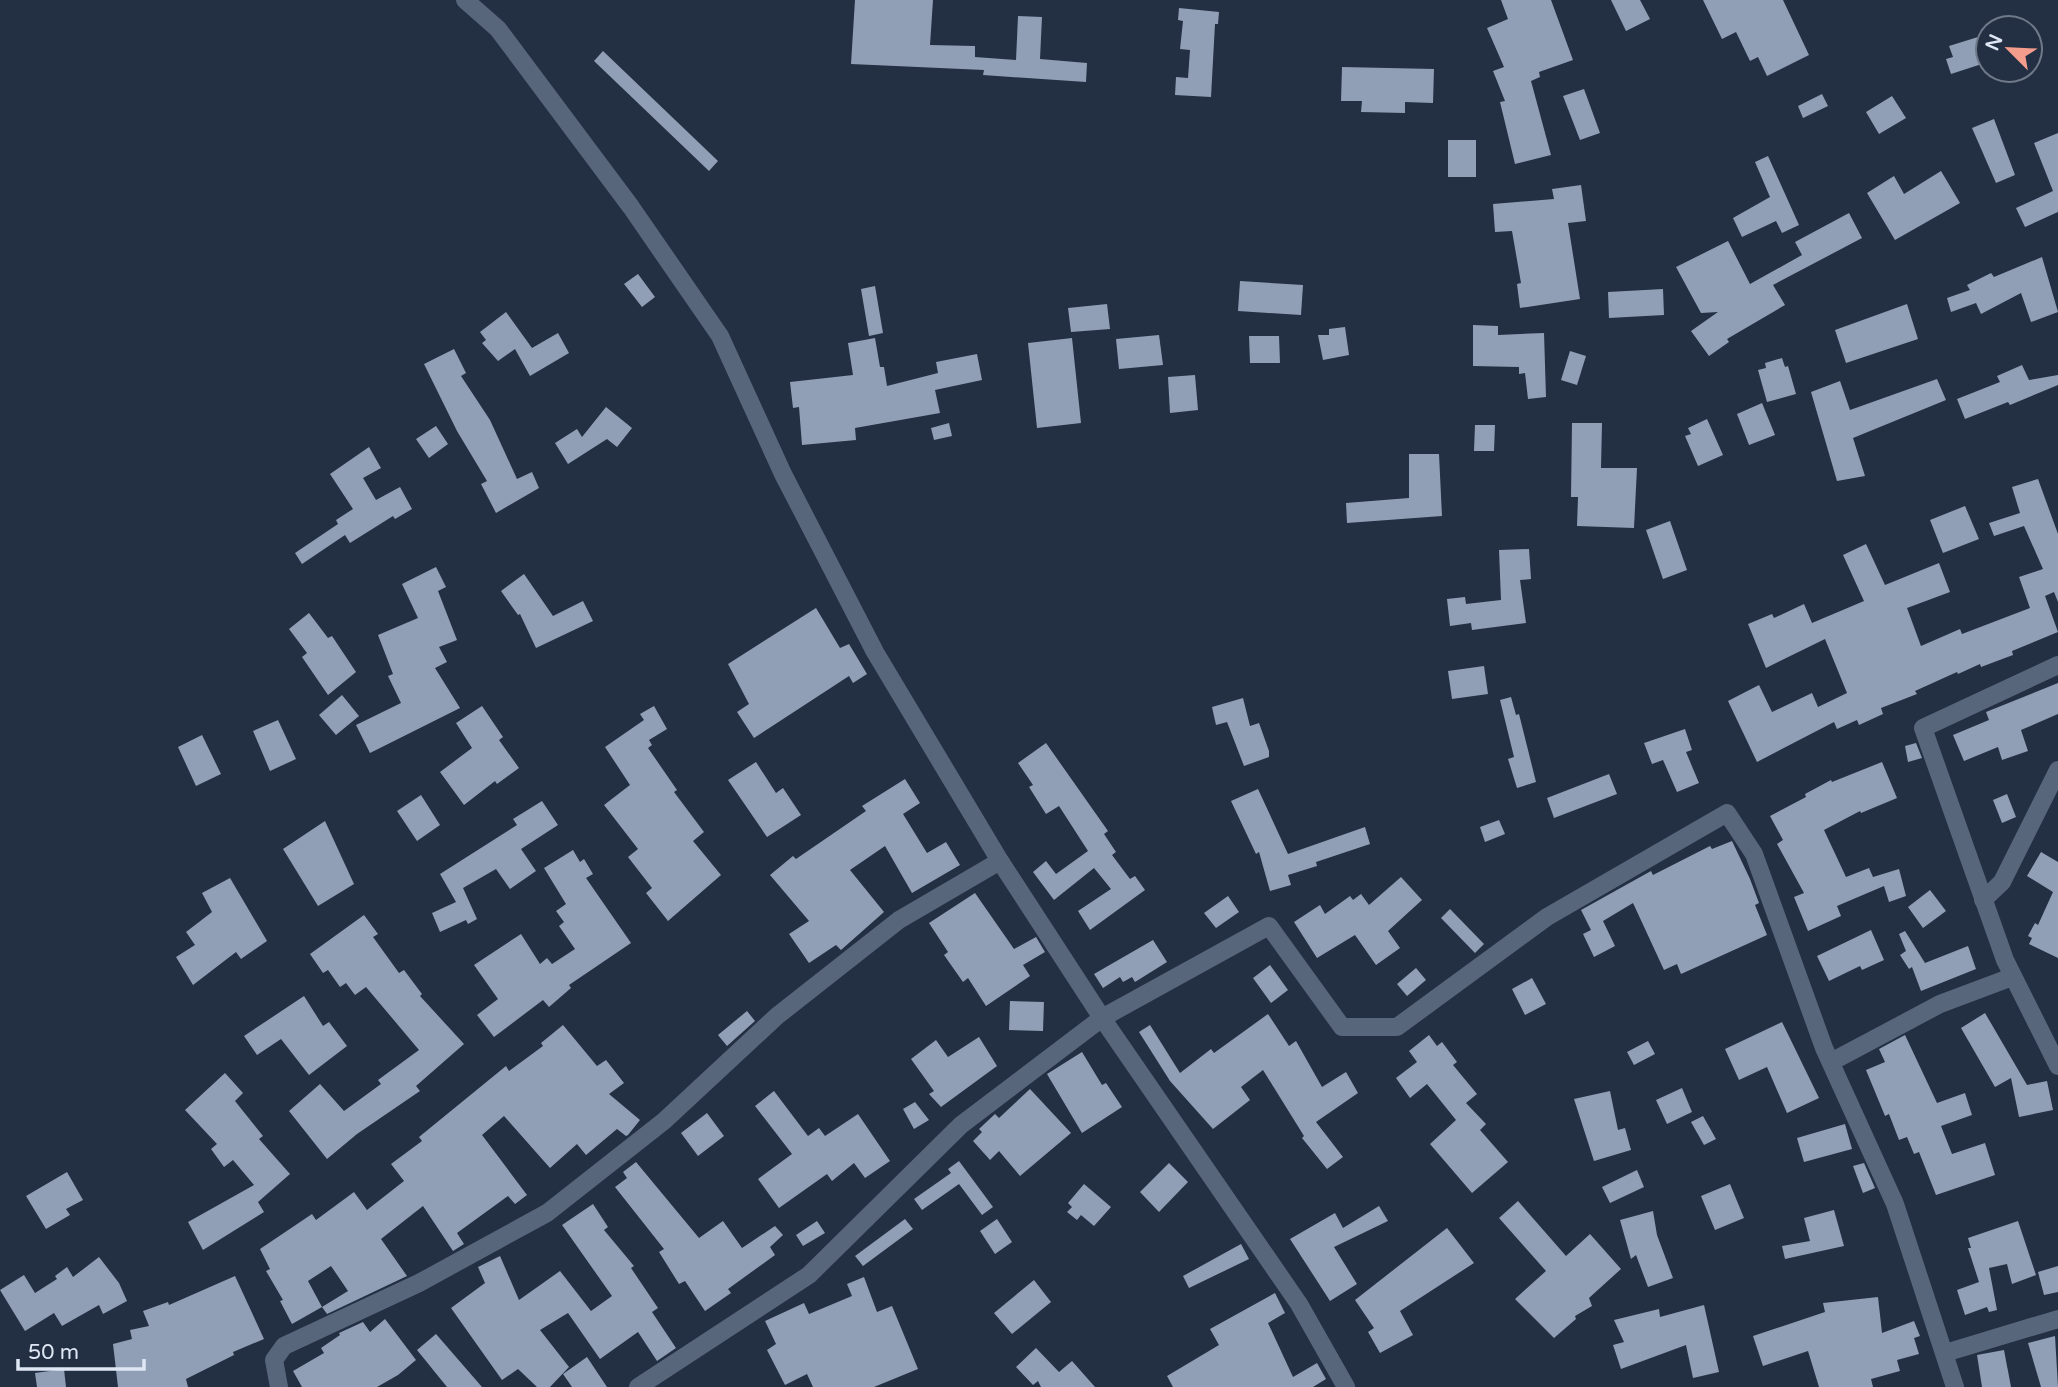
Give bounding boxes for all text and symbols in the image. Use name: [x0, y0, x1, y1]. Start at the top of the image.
north arrow: [1974, 14, 2044, 84]
text: N: [1981, 31, 2008, 54]
scale bar: [18, 1328, 144, 1372]
text: 50 m: [28, 1340, 79, 1365]

